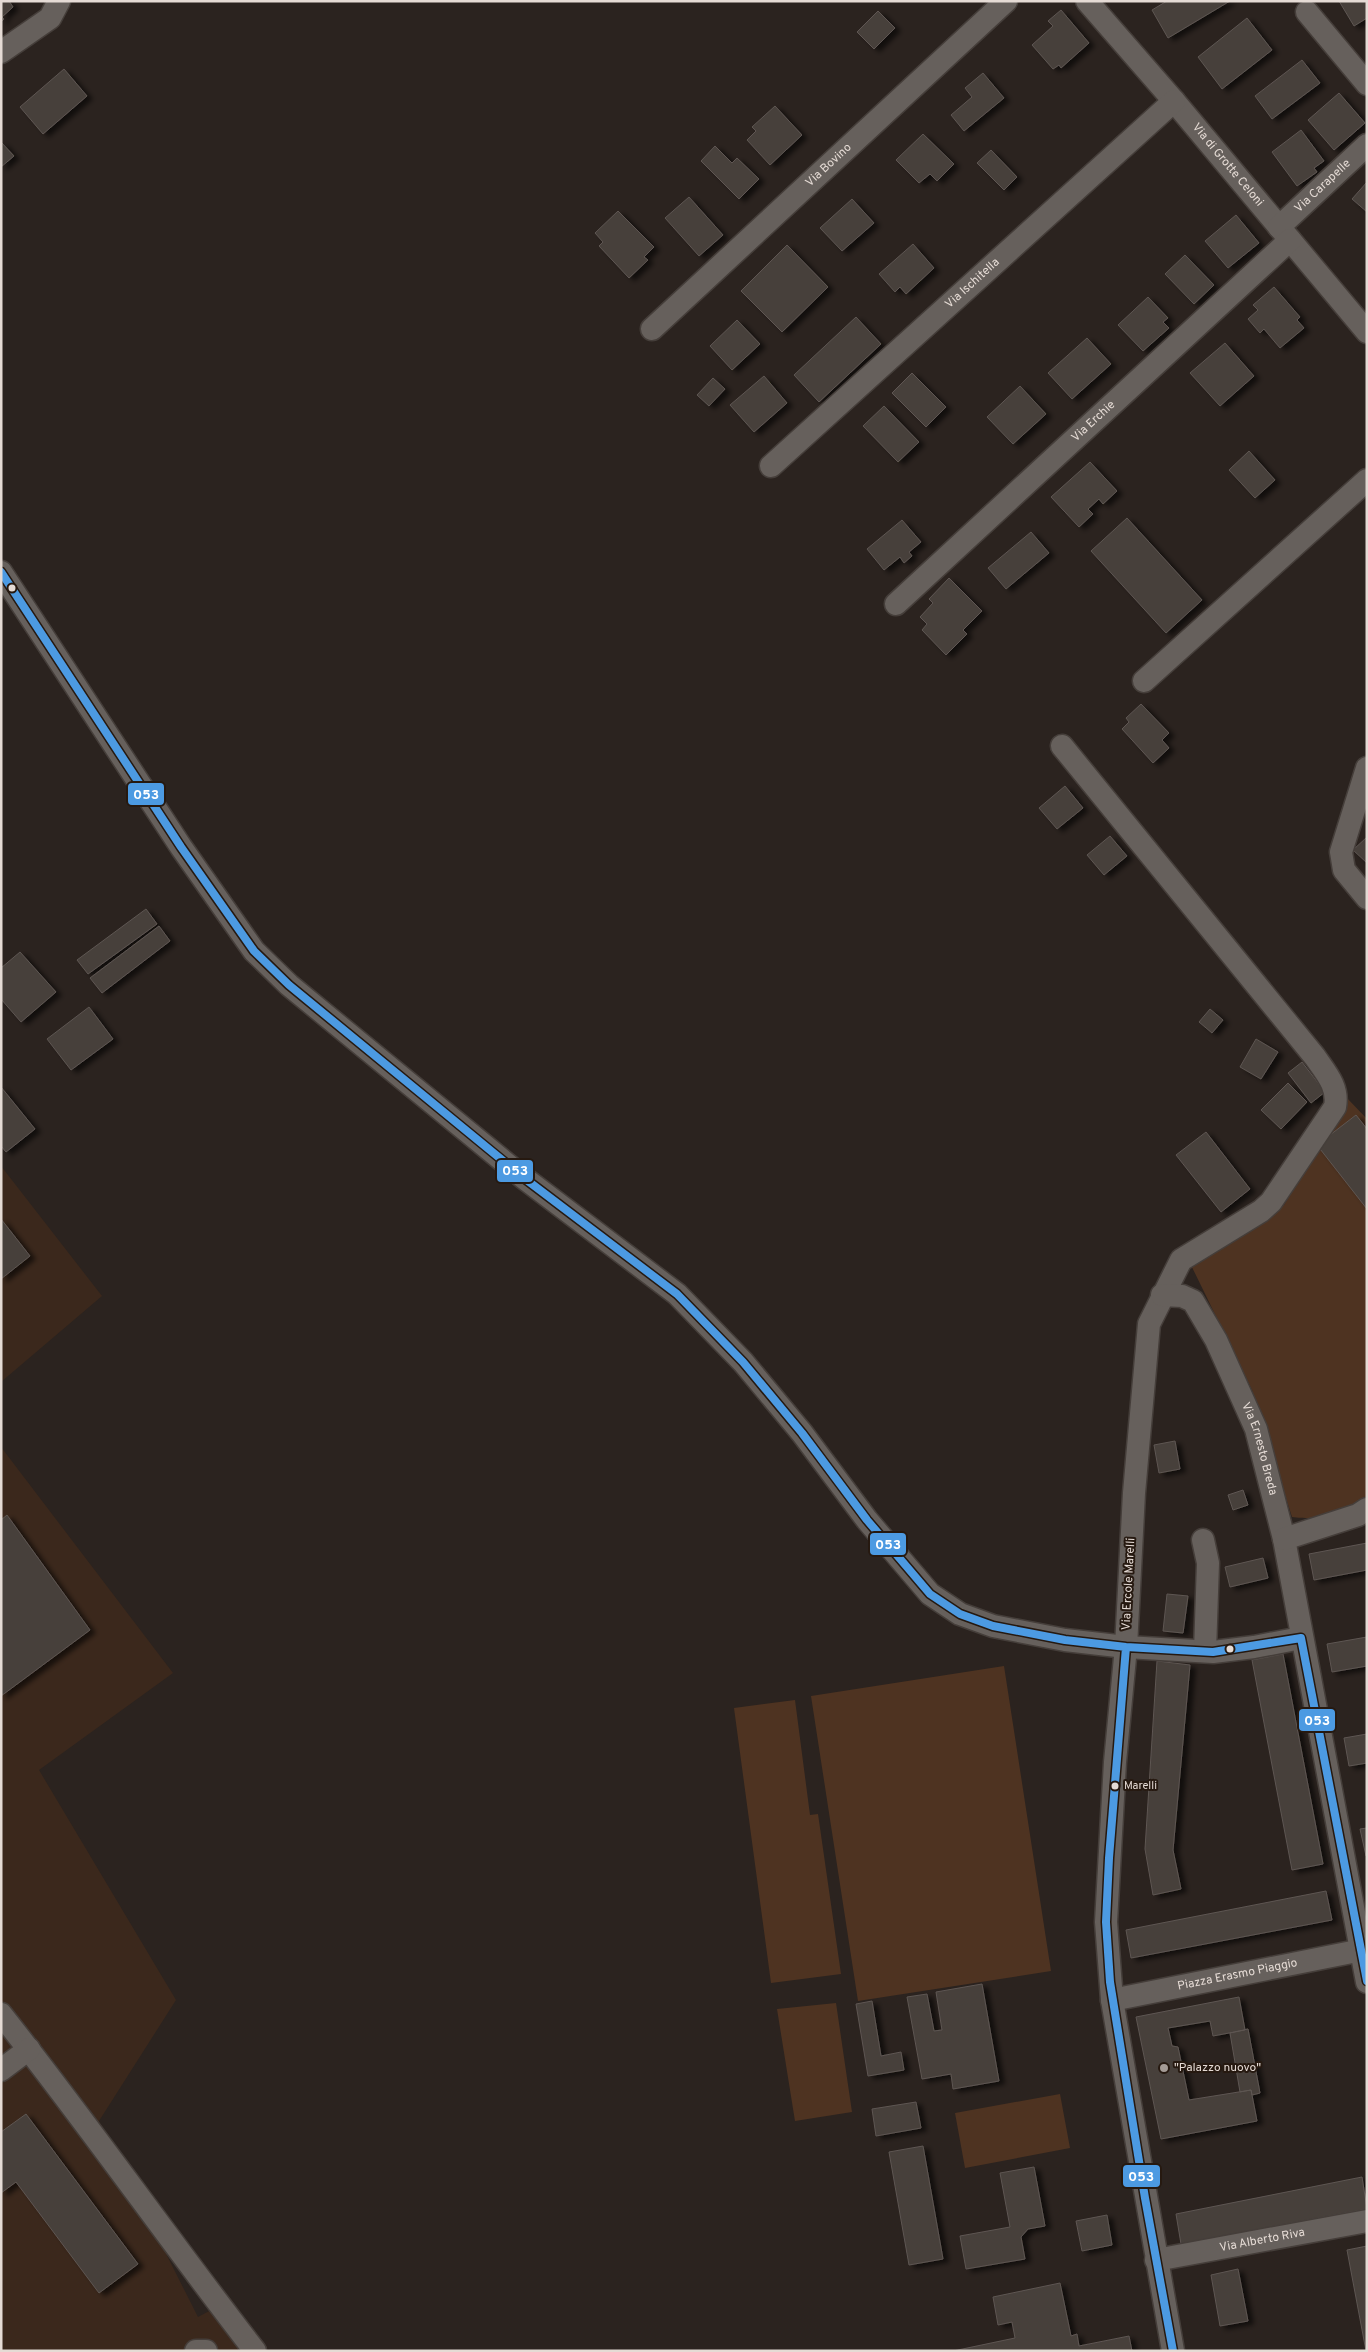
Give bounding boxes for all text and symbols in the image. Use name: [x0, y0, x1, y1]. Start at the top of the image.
street label: Via di Grotte Celoni: [1188, 120, 1267, 210]
street label: Via Bovino: [802, 140, 856, 191]
street label: Via Carapelle: [1291, 156, 1354, 216]
street label: Via Ischitella: [942, 255, 1003, 312]
street label: Via Erchie: [1068, 397, 1119, 446]
unlabelled marker: [7, 583, 17, 593]
line badge: 053: [127, 782, 165, 806]
text: 053: [133, 787, 159, 804]
line badge: 053: [496, 1159, 534, 1183]
text: 053: [502, 1163, 528, 1180]
street label: Via Ernesto Breda: [1237, 1400, 1281, 1497]
line badge: 053: [869, 1532, 907, 1556]
text: 053: [875, 1537, 901, 1554]
street label: Via Ercole Marelli: [1119, 1537, 1139, 1631]
unlabelled marker: [1225, 1644, 1235, 1654]
line badge: 053: [1298, 1708, 1336, 1732]
text: 053: [1304, 1713, 1330, 1730]
place label: Marelli: [1124, 1779, 1157, 1793]
marker: Marelli: [1110, 1781, 1120, 1791]
street label: Piazza Erasmo Piaggio: [1176, 1955, 1299, 1995]
place label: "Palazzo nuovo": [1174, 2060, 1261, 2076]
marker: "Palazzo nuovo": [1158, 2062, 1170, 2074]
line badge: 053: [1122, 2164, 1161, 2188]
text: 053: [1128, 2169, 1154, 2186]
street label: Via Alberto Riva: [1218, 2225, 1306, 2256]

